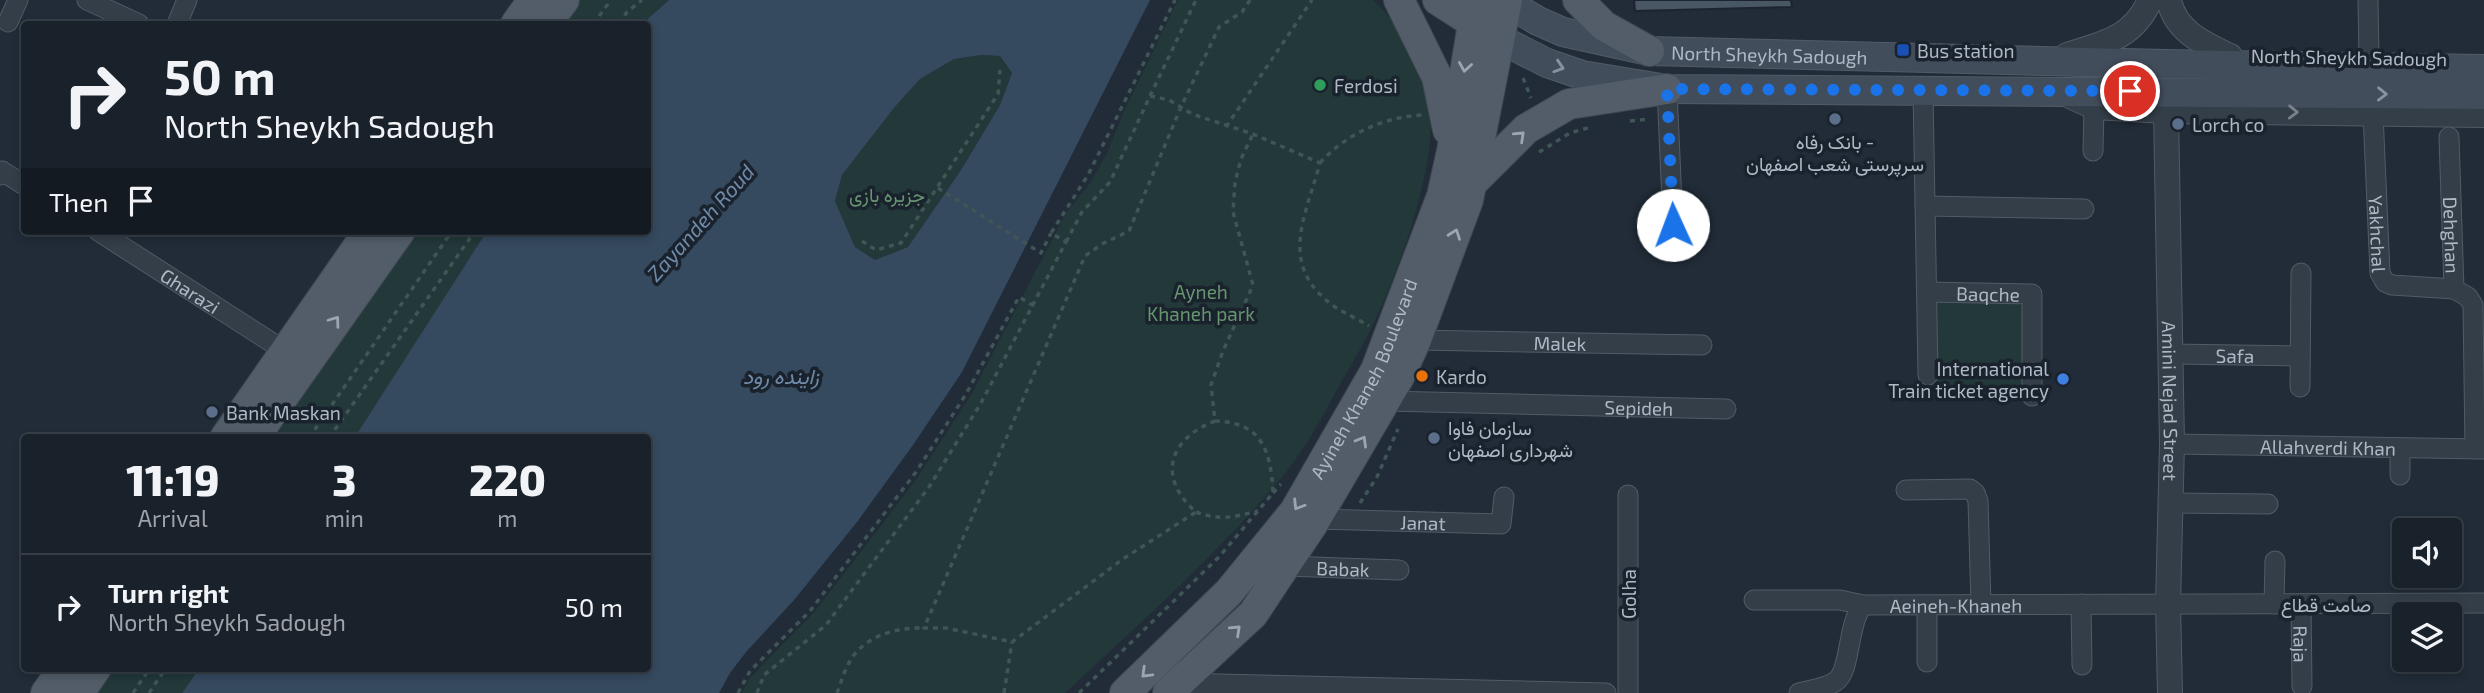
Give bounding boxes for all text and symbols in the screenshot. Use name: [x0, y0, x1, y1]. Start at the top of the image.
place label: Bus station: [1917, 39, 2015, 62]
street label: North Sheykh Sadough: [1671, 40, 1868, 68]
marker: Bus station: [1895, 42, 1911, 58]
street label: North Sheykh Sadough: [2251, 44, 2447, 70]
text: 50 m: [164, 46, 276, 105]
icon: right: [49, 49, 140, 140]
one-way arrow: [1552, 59, 1565, 73]
one-way arrow: [1458, 61, 1473, 73]
pin: [2100, 61, 2160, 121]
icon: arrive: [2111, 72, 2149, 110]
place label: Ferdosi: [1334, 74, 1398, 97]
marker: Ferdosi: [1312, 77, 1328, 93]
one-way arrow: [2377, 86, 2388, 102]
one-way arrow: [2288, 104, 2299, 120]
text: North Sheykh Sadough: [164, 106, 495, 144]
marker: بانک رفاه - سرپرستی شعب اصفهان: [1827, 111, 1843, 127]
place label: Lorch co: [2192, 113, 2264, 136]
marker: Lorch co: [2170, 116, 2186, 132]
place label: بانک رفاه - سرپرستی شعب اصفهان: [1746, 130, 1924, 178]
one-way arrow: [1512, 132, 1525, 144]
water label: Zayandeh Roud: [641, 159, 760, 286]
icon: arrive: [122, 182, 160, 220]
park label: جزیره بازی: [849, 183, 925, 207]
text: Then: [49, 186, 108, 217]
position arrow: [1636, 188, 1710, 262]
street label: Yakhchal: [2365, 195, 2391, 273]
street label: Dehghan: [2439, 196, 2465, 274]
one-way arrow: [1447, 229, 1461, 241]
street label: Gharazi: [157, 263, 225, 318]
street label: Ayineh Khaneh Boulevard: [1305, 275, 1421, 482]
park label: Ayneh Khaneh park: [1147, 280, 1255, 325]
street label: Baqche: [1956, 281, 2020, 305]
one-way arrow: [327, 316, 339, 329]
street label: Amini Nejad Street: [2158, 321, 2184, 481]
street label: Malek: [1533, 331, 1587, 354]
street label: Safa: [2215, 343, 2255, 367]
place label: International Train ticket agency: [1888, 357, 2049, 402]
water label: زاینده رود: [743, 363, 820, 390]
place label: Kardo: [1436, 365, 1487, 388]
marker: Kardo: [1414, 368, 1430, 384]
marker: International Train ticket agency: [2055, 371, 2071, 387]
street label: Sepideh: [1604, 395, 1674, 419]
place label: Bank Maskan: [226, 401, 341, 424]
marker: Bank Maskan: [204, 404, 220, 420]
place label: سازمان فاوا شهرداری اصفهان: [1448, 416, 1573, 462]
marker: سازمان فاوا شهرداری اصفهان: [1426, 430, 1442, 446]
street label: Allahverdi Khan: [2260, 434, 2396, 459]
one-way arrow: [1353, 436, 1366, 449]
text: 11:19: [126, 454, 219, 504]
text: 3: [332, 454, 356, 504]
text: 220: [469, 454, 546, 504]
one-way arrow: [1294, 497, 1307, 510]
text: Arrival: [138, 504, 208, 532]
text: min: [325, 504, 364, 532]
text: m: [497, 504, 518, 532]
street label: Janat: [1400, 510, 1446, 534]
map controls: [2392, 518, 2462, 672]
button: sound: [2392, 518, 2462, 588]
street label: Babak: [1316, 556, 1370, 580]
street label: Golha: [1617, 569, 1640, 619]
text: Turn right: [108, 577, 229, 608]
icon: right: [49, 588, 87, 626]
text: 50 m: [565, 591, 623, 622]
street label: Aeineh-Khaneh: [1890, 593, 2022, 616]
street label: صامت قطاع: [2281, 593, 2371, 618]
button: layers: [2392, 602, 2462, 672]
text: North Sheykh Sadough: [108, 608, 346, 636]
one-way arrow: [1228, 625, 1241, 638]
street label: Raja: [2290, 625, 2313, 663]
one-way arrow: [1141, 664, 1154, 677]

